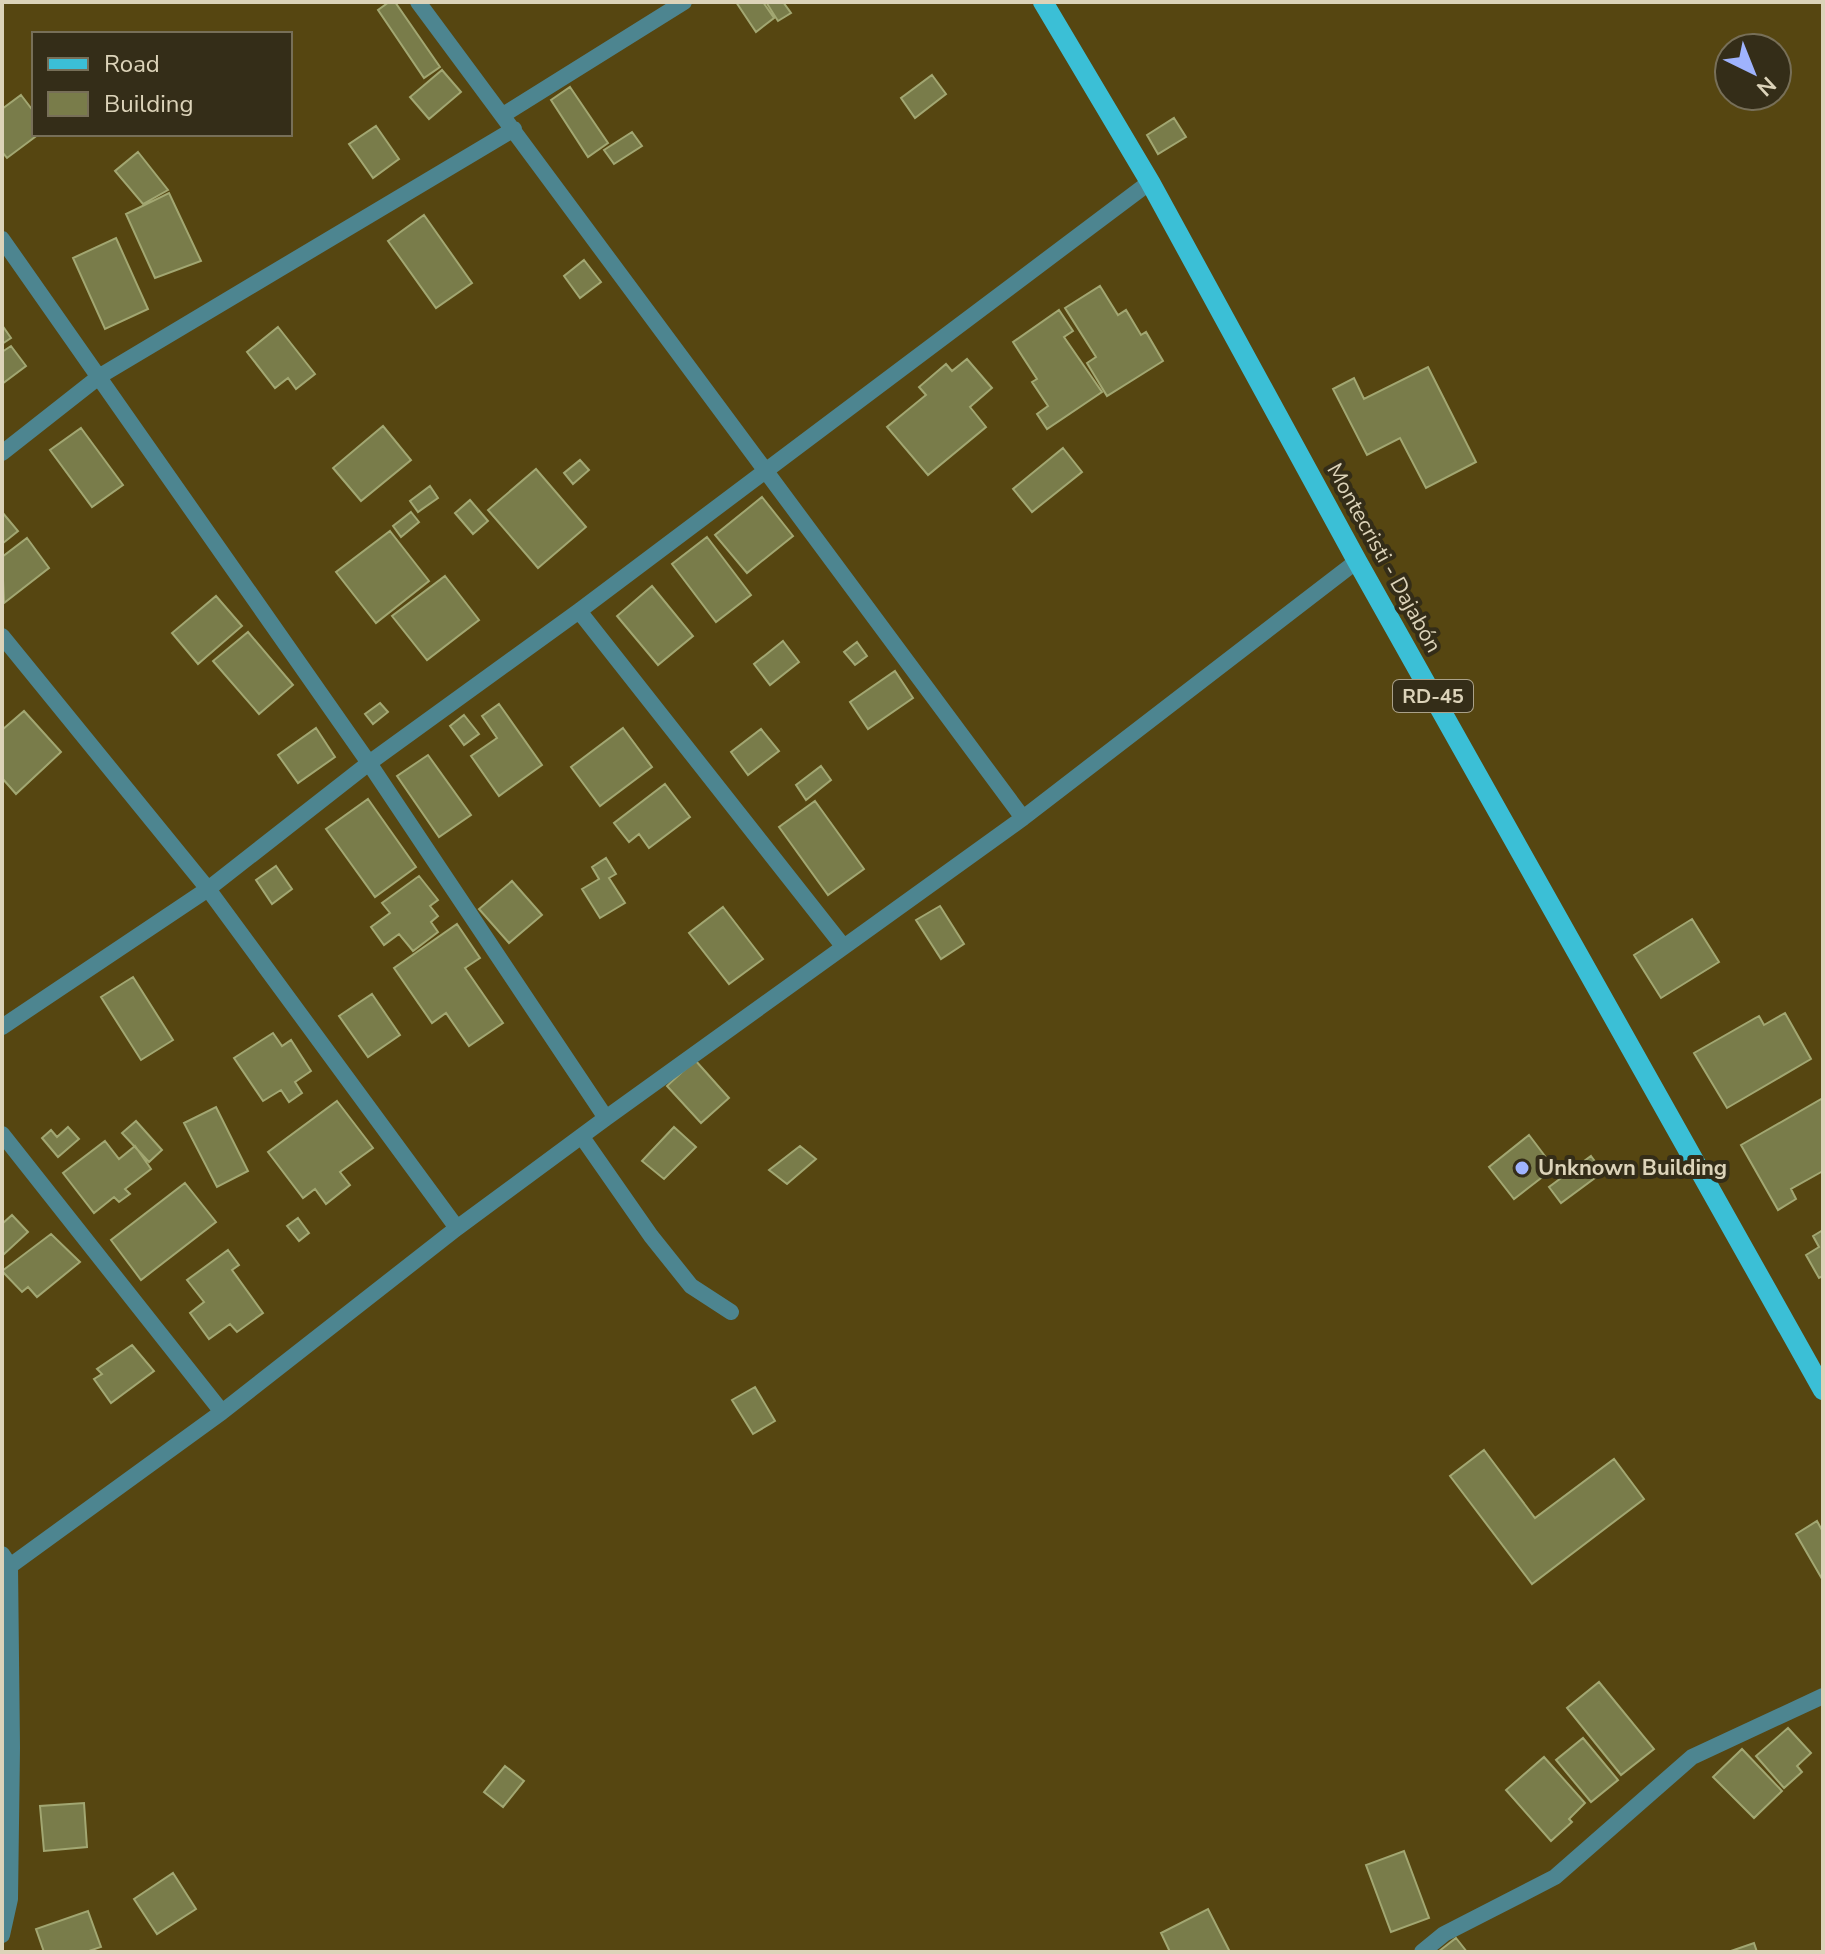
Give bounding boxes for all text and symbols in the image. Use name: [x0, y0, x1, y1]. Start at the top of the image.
legend: [32, 32, 292, 136]
north arrow: [1713, 32, 1793, 112]
text: Road: [104, 48, 160, 80]
text: N: [1750, 69, 1782, 102]
text: Building: [104, 88, 194, 120]
street label: Montecristi - Dajabón: [1319, 458, 1449, 658]
road number: RD-45: [1393, 680, 1473, 712]
place label: Unknown Building: [1538, 1153, 1727, 1183]
marker: Unknown Building: [1513, 1159, 1531, 1177]

